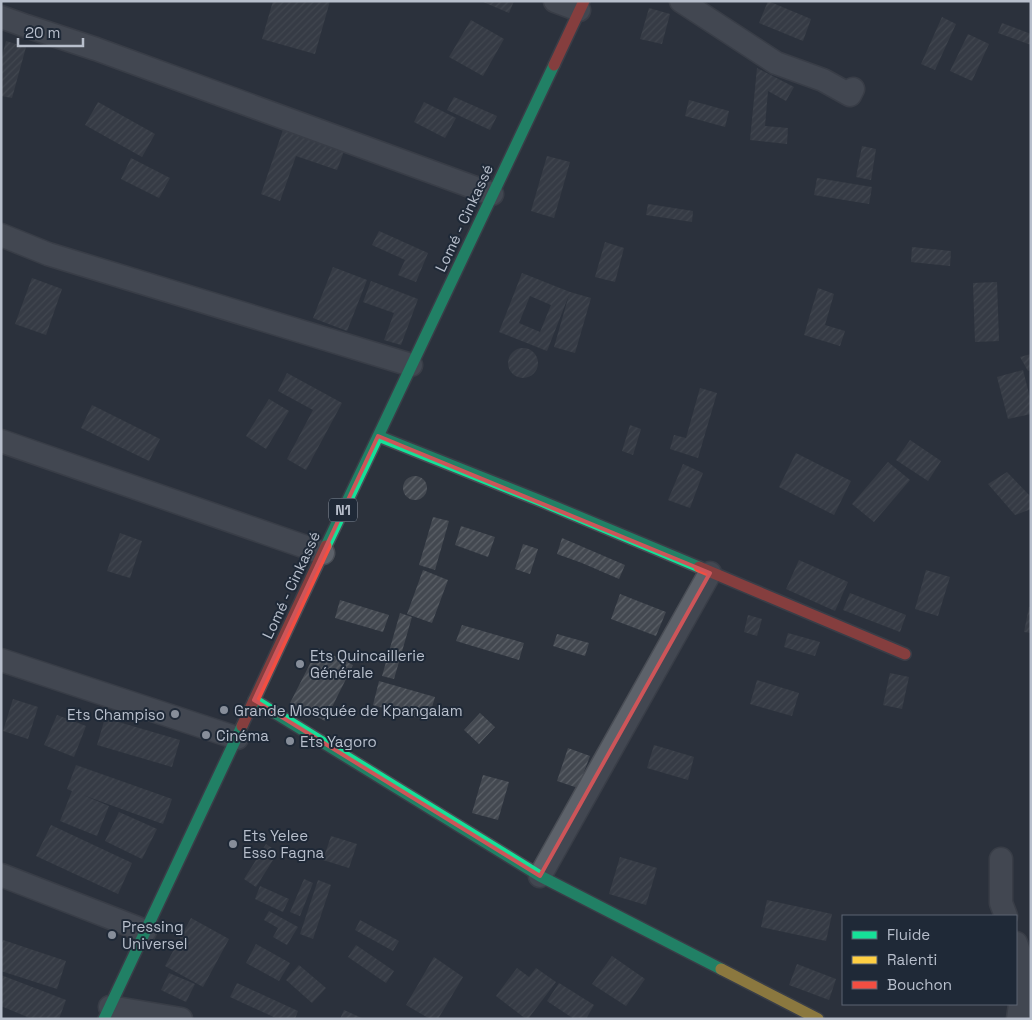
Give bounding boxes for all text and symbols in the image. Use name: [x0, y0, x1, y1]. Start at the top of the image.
scale bar: [18, 15, 82, 47]
text: 20 m: [25, 23, 60, 42]
street label: Lomé - Cinkassé: [431, 161, 497, 275]
road number: N1: [329, 498, 357, 522]
street label: Lomé - Cinkassé: [258, 528, 324, 642]
place label: Ets Quincaillerie Générale: [310, 646, 425, 682]
marker: Ets Quincaillerie Générale: [294, 658, 306, 670]
place label: Grande Mosquée de Kpangalam: [234, 701, 463, 720]
marker: Grande Mosquée de Kpangalam: [218, 704, 230, 716]
place label: Ets Champiso: [67, 705, 165, 724]
marker: Ets Champiso: [169, 708, 181, 720]
place label: Cinéma: [216, 726, 269, 745]
marker: Cinéma: [200, 729, 212, 741]
place label: Ets Yagoro: [300, 732, 377, 751]
marker: Ets Yagoro: [284, 735, 296, 747]
place label: Ets Yelee Esso Fagna: [243, 826, 325, 862]
marker: Ets Yelee Esso Fagna: [227, 838, 239, 850]
legend: [842, 915, 1017, 1005]
place label: Pressing Universel: [122, 917, 188, 953]
text: Fluide: [887, 925, 930, 944]
marker: Pressing Universel: [106, 929, 118, 941]
text: Ralenti: [887, 950, 937, 969]
text: Bouchon: [887, 975, 952, 994]

